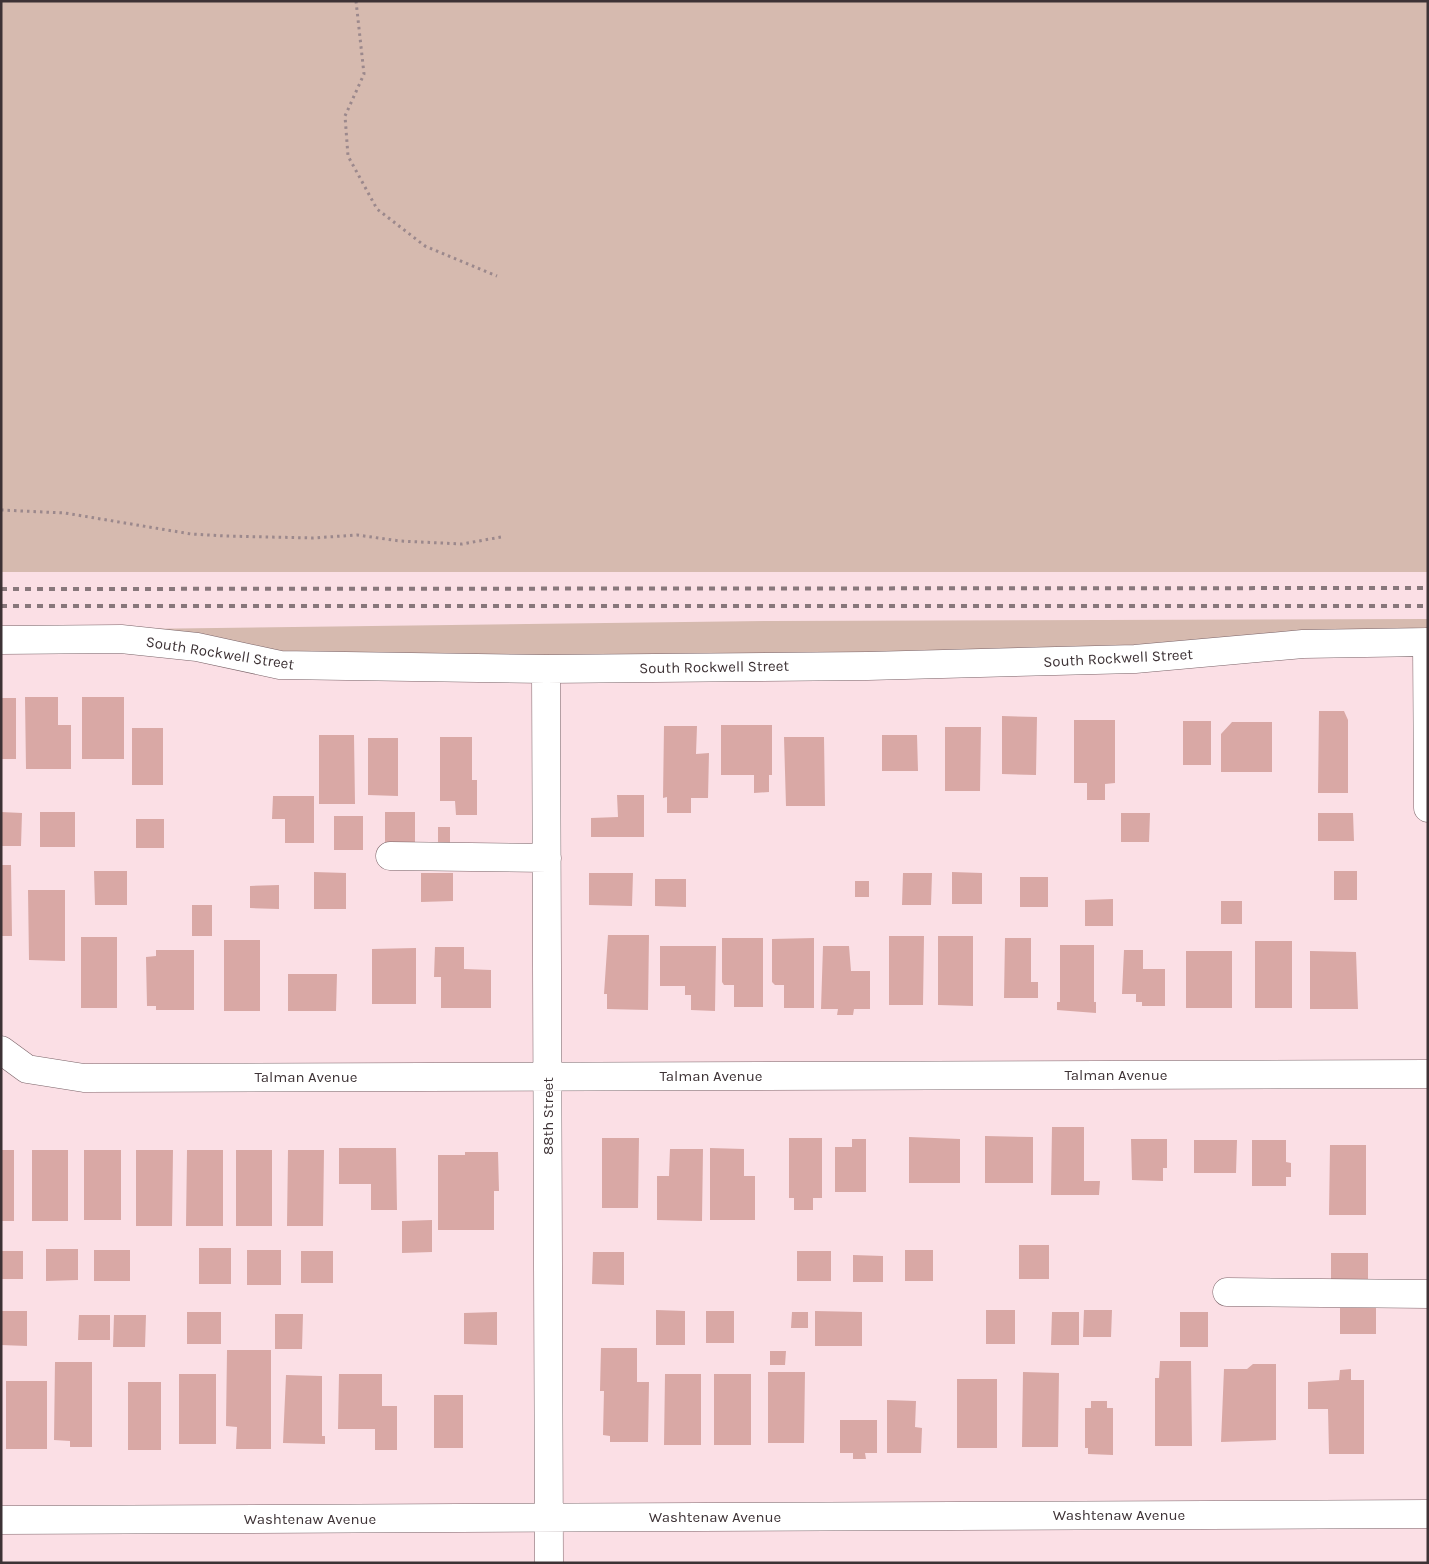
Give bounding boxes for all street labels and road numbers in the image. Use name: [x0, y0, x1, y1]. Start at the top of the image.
street label: South Rockwell Street: [145, 632, 296, 674]
street label: South Rockwell Street: [1043, 645, 1194, 671]
street label: South Rockwell Street: [639, 657, 789, 677]
street label: Talman Avenue: [1065, 1066, 1167, 1084]
street label: Talman Avenue: [660, 1067, 762, 1085]
street label: Talman Avenue: [255, 1068, 357, 1086]
street label: 88th Street: [539, 1077, 557, 1155]
street label: Washtenaw Avenue: [1053, 1506, 1185, 1524]
street label: Washtenaw Avenue: [649, 1508, 781, 1526]
street label: Washtenaw Avenue: [244, 1510, 376, 1528]

